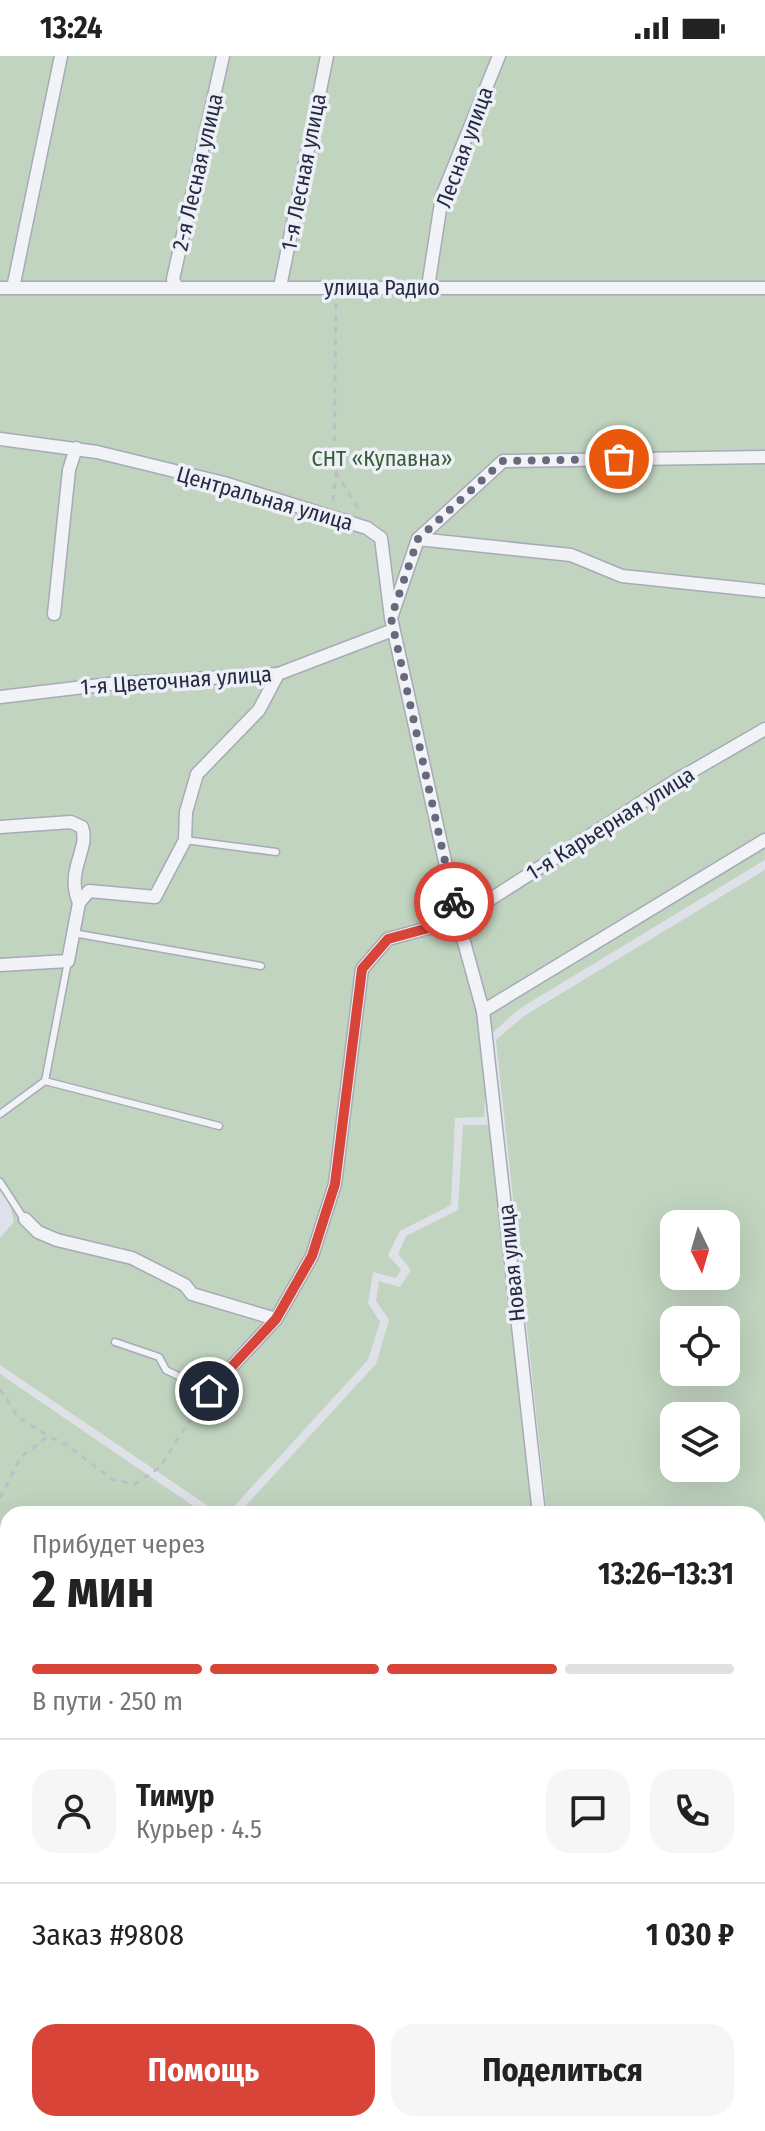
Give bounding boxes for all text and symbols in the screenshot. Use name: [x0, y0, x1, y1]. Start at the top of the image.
text: 13:24: [40, 10, 102, 46]
street label: Лесная улица: [430, 83, 499, 211]
street label: 2-я Лесная улица: [166, 91, 229, 253]
street label: 1-я Лесная улица: [275, 91, 332, 253]
street label: улица Радио: [324, 274, 440, 301]
pin: [585, 425, 653, 493]
icon: bag: [597, 437, 641, 481]
park label: СНТ «Купавна»: [312, 445, 452, 472]
street label: Центральная улица: [174, 460, 356, 537]
street label: 1-я Цветочная улица: [80, 660, 273, 701]
street label: 1-я Карьерная улица: [521, 761, 699, 886]
courier: [414, 862, 494, 942]
icon: bike: [432, 880, 476, 924]
street label: Новая улица: [492, 1203, 531, 1323]
north arrow: [660, 1210, 740, 1290]
map controls: [660, 1210, 740, 1482]
button: locate: [660, 1306, 740, 1386]
pin: [175, 1357, 243, 1425]
icon: home: [187, 1369, 231, 1413]
button: layers: [660, 1402, 740, 1482]
text: Прибудет через: [32, 1529, 205, 1560]
text: 13:26–13:31: [598, 1556, 734, 1592]
text: 2 мин: [32, 1558, 154, 1621]
text: В пути · 250 m: [32, 1686, 183, 1717]
button: person: [32, 1769, 116, 1853]
button: chat: [546, 1769, 630, 1853]
button: phone: [650, 1769, 734, 1853]
text: Тимур: [136, 1778, 215, 1814]
text: Курьер · 4.5: [136, 1814, 262, 1845]
text: Заказ #9808: [32, 1917, 184, 1953]
text: 1 030 ₽: [646, 1917, 734, 1953]
button: Помощь: [32, 2024, 375, 2116]
button: Поделиться: [391, 2024, 734, 2116]

